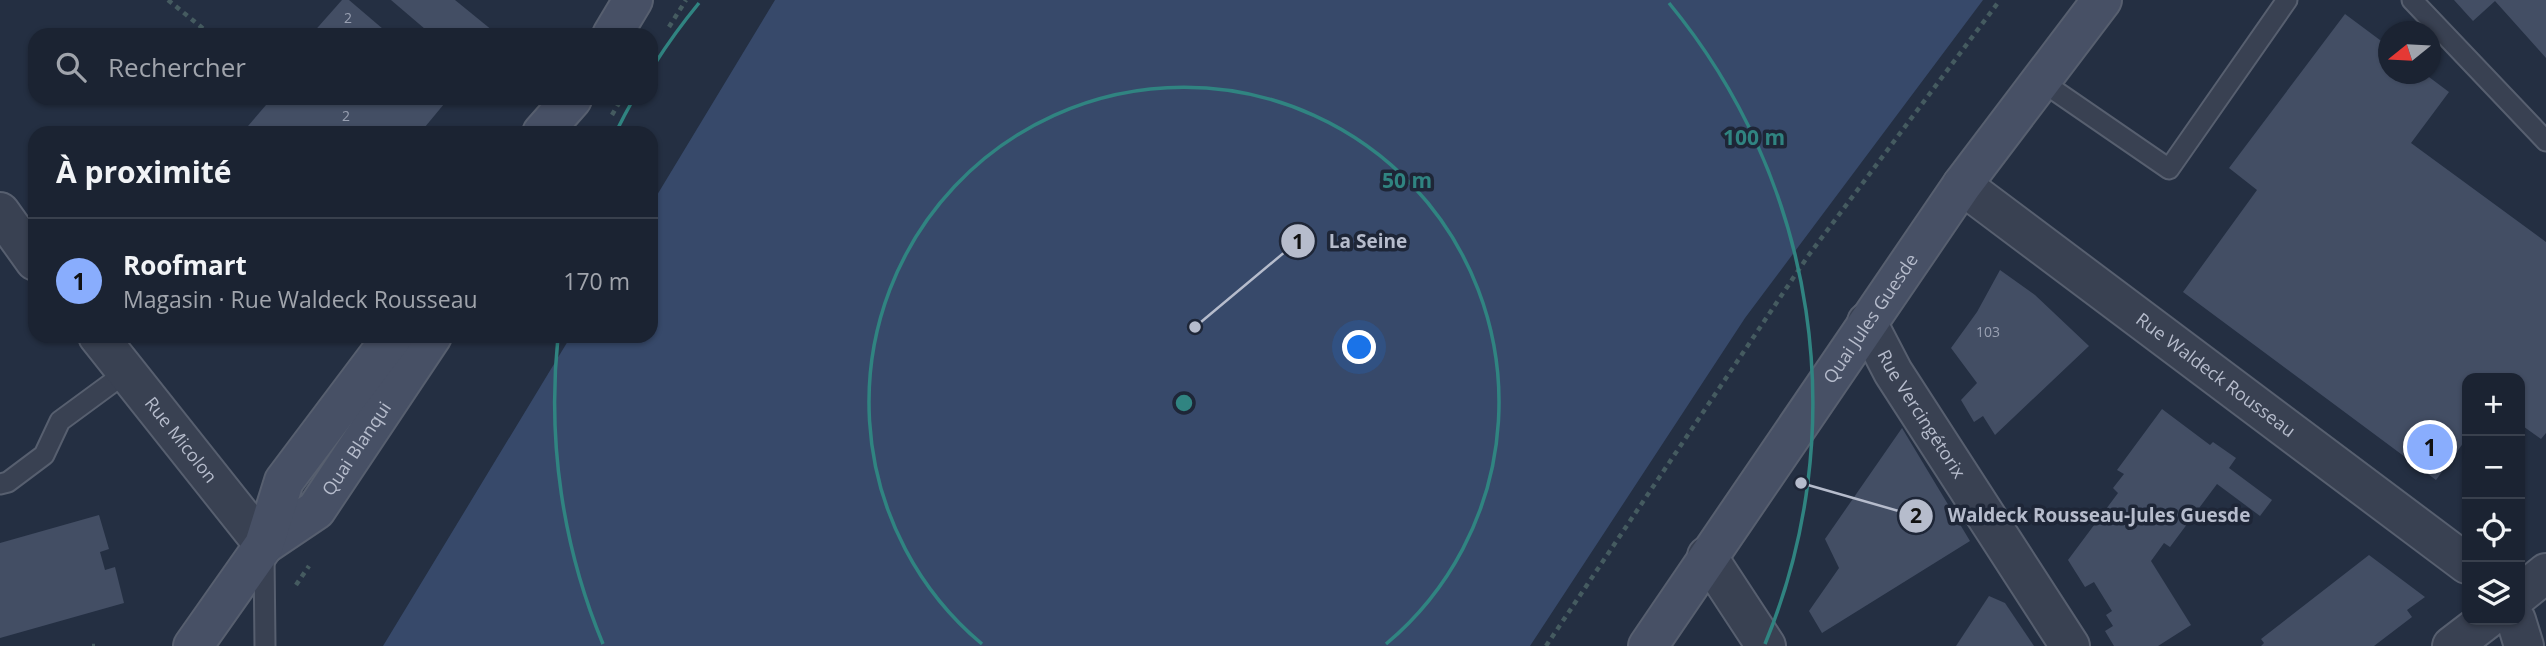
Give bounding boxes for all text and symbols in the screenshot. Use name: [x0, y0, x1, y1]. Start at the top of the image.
house number: 2: [344, 8, 352, 27]
north arrow: [2378, 21, 2441, 84]
search box: [28, 28, 658, 105]
icon: search: [52, 48, 90, 86]
text: Rechercher: [108, 49, 246, 85]
house number: 2: [342, 106, 350, 125]
text: 100 m: [1723, 123, 1785, 151]
text: À proximité: [56, 151, 232, 192]
text: 50 m: [1382, 166, 1432, 194]
callout: La Seine: [1280, 221, 1421, 261]
text: 1: [1292, 227, 1304, 255]
text: La Seine: [1329, 228, 1407, 254]
text: Roofmart: [123, 247, 247, 283]
street label: Quai Jules Guesde: [1817, 249, 1923, 388]
text: 1: [72, 265, 86, 297]
text: 170 m: [563, 265, 630, 297]
text: Magasin · Rue Waldeck Rousseau: [123, 283, 478, 315]
street label: Rue Waldeck Rousseau: [2132, 307, 2301, 442]
house number: 103: [1976, 322, 2000, 341]
your location: [1342, 330, 1376, 364]
street label: Rue Vercingétorix: [1873, 345, 1972, 483]
map controls: [2462, 373, 2525, 625]
button: +: [2462, 373, 2525, 436]
centre of rings: [1172, 391, 1196, 415]
street label: Rue Micolon: [140, 392, 223, 488]
street label: Quai Blanqui: [316, 397, 396, 500]
pin: 1: [2407, 421, 2453, 473]
button: −: [2462, 436, 2525, 499]
callout: Waldeck Rousseau-Jules Guesde: [1898, 496, 2264, 536]
button: locate: [2462, 499, 2525, 562]
text: 2: [1910, 501, 1922, 529]
text: Waldeck Rousseau-Jules Guesde: [1948, 502, 2250, 528]
button: layers: [2462, 562, 2525, 625]

